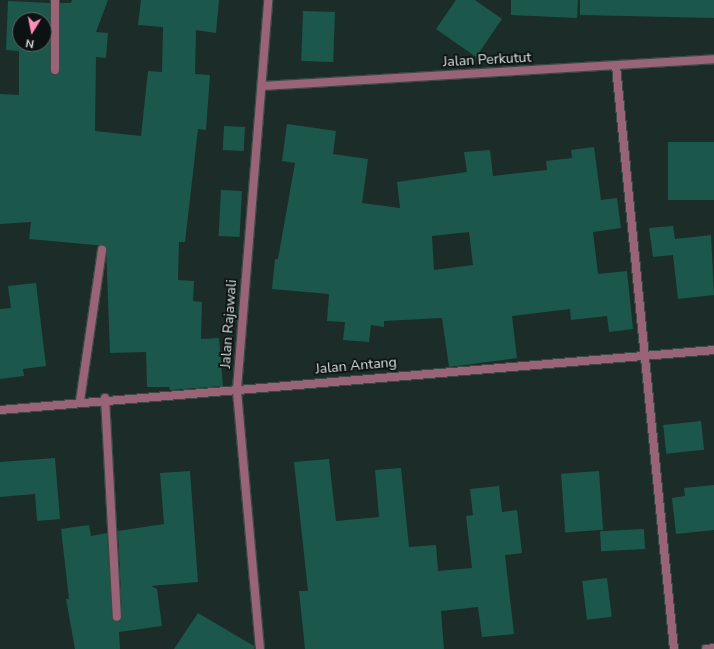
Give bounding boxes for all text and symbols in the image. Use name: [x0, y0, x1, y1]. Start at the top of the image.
north arrow: [12, 12, 52, 52]
text: N: [25, 35, 35, 51]
street label: Jalan Perkutut: [442, 49, 532, 71]
street label: Jalan Rajawali: [218, 279, 240, 369]
street label: Jalan Antang: [315, 354, 397, 378]

